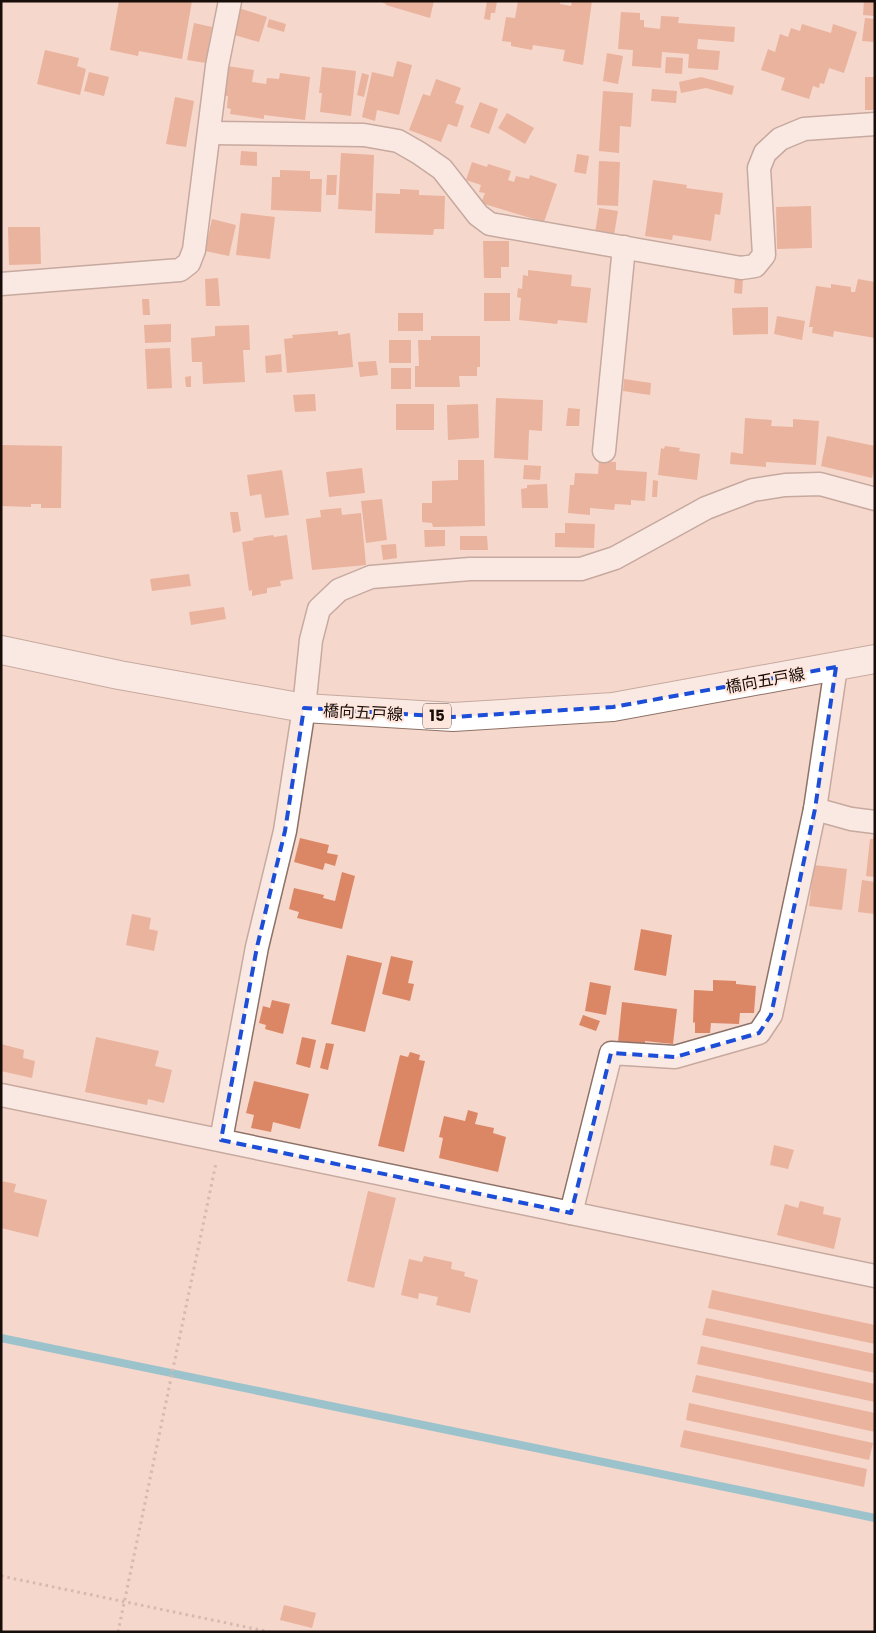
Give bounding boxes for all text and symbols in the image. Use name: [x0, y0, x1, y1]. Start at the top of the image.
street label: 橋向五戸線: [724, 662, 806, 699]
street label: 橋向五戸線: [322, 699, 404, 726]
road number: 15: [423, 704, 451, 728]

